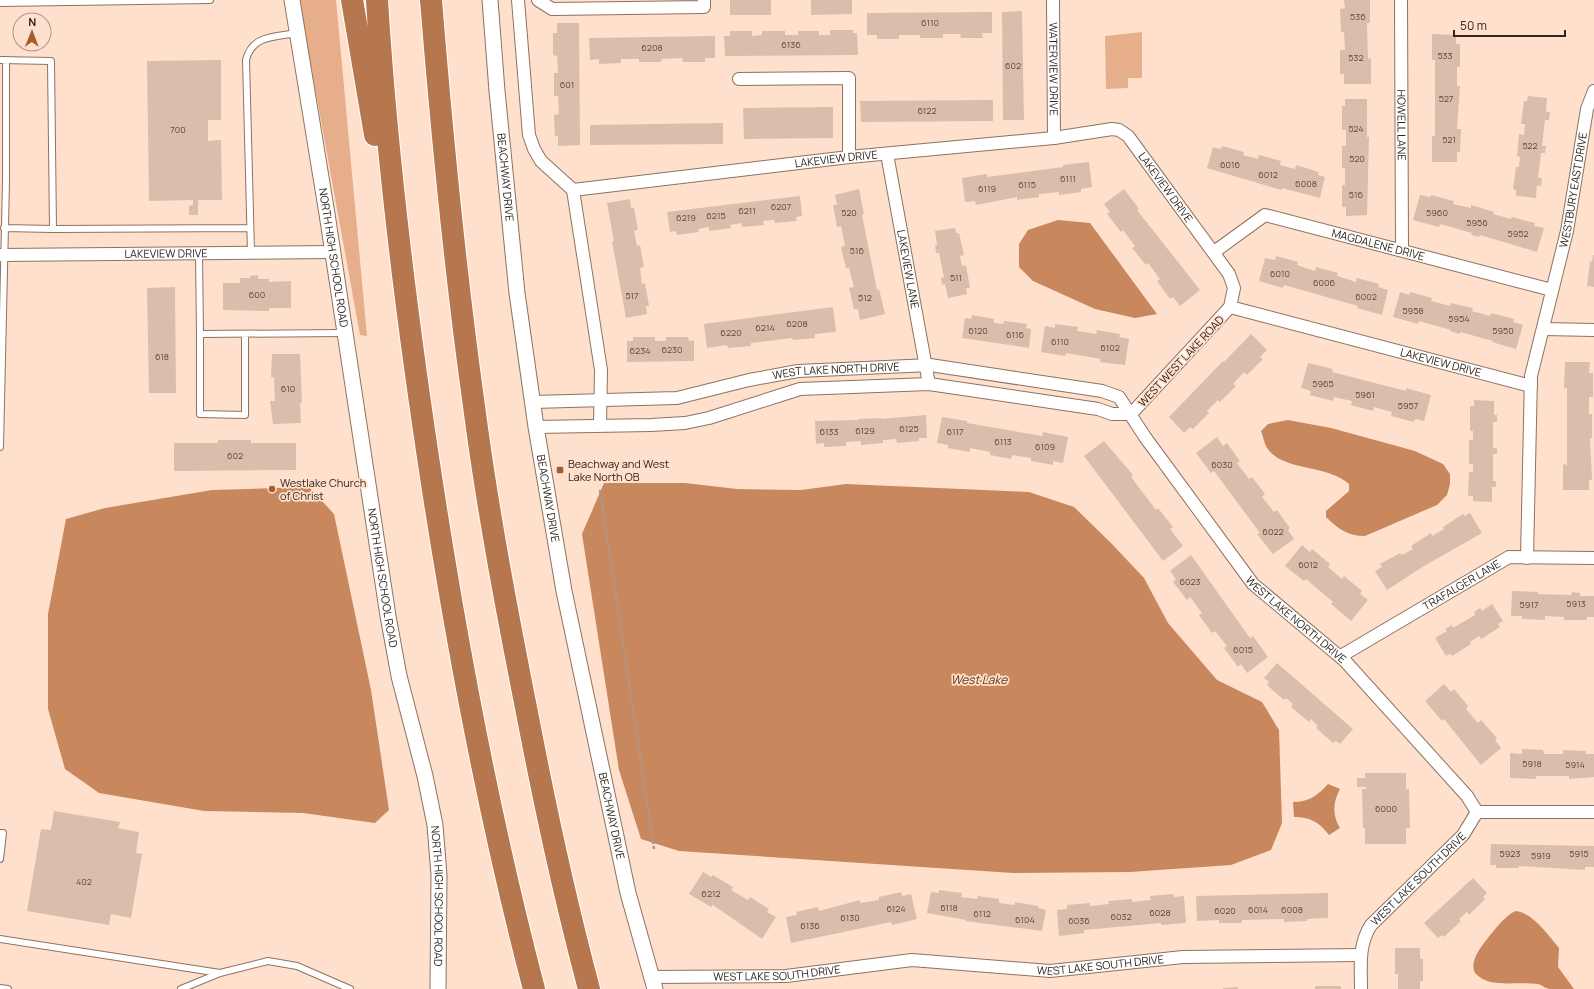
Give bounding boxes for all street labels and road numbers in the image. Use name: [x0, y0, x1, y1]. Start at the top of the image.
street label: WATERVIEW DRIVE: [1046, 22, 1062, 116]
street label: HOWELL LANE: [1394, 89, 1410, 161]
street label: WESTBURY EAST DRIVE: [1555, 131, 1590, 249]
street label: BEACHWAY DRIVE: [494, 132, 518, 222]
street label: LAKEVIEW DRIVE: [794, 146, 878, 170]
street label: LAKEVIEW DRIVE: [1135, 149, 1197, 225]
street label: NORTH HIGH SCHOOL ROAD: [316, 187, 352, 328]
street label: MAGDALENE DRIVE: [1330, 225, 1426, 263]
street label: LAKEVIEW LANE: [894, 228, 923, 310]
street label: LAKEVIEW DRIVE: [124, 245, 208, 261]
street label: WEST WEST LAKE ROAD: [1134, 312, 1227, 410]
street label: LAKEVIEW DRIVE: [1399, 344, 1483, 380]
street label: WEST LAKE NORTH DRIVE: [771, 358, 900, 383]
street label: BEACHWAY DRIVE: [534, 453, 564, 543]
street label: NORTH HIGH SCHOOL ROAD: [365, 507, 402, 649]
street label: TRAFALGER LANE: [1420, 556, 1503, 613]
street label: WEST LAKE NORTH DRIVE: [1243, 573, 1350, 666]
street label: BEACHWAY DRIVE: [596, 771, 629, 861]
street label: NORTH HIGH SCHOOL ROAD: [428, 825, 447, 967]
street label: WEST LAKE SOUTH DRIVE: [1367, 828, 1469, 928]
street label: WEST LAKE SOUTH DRIVE: [1036, 951, 1165, 978]
street label: WEST LAKE SOUTH DRIVE: [713, 961, 841, 984]

